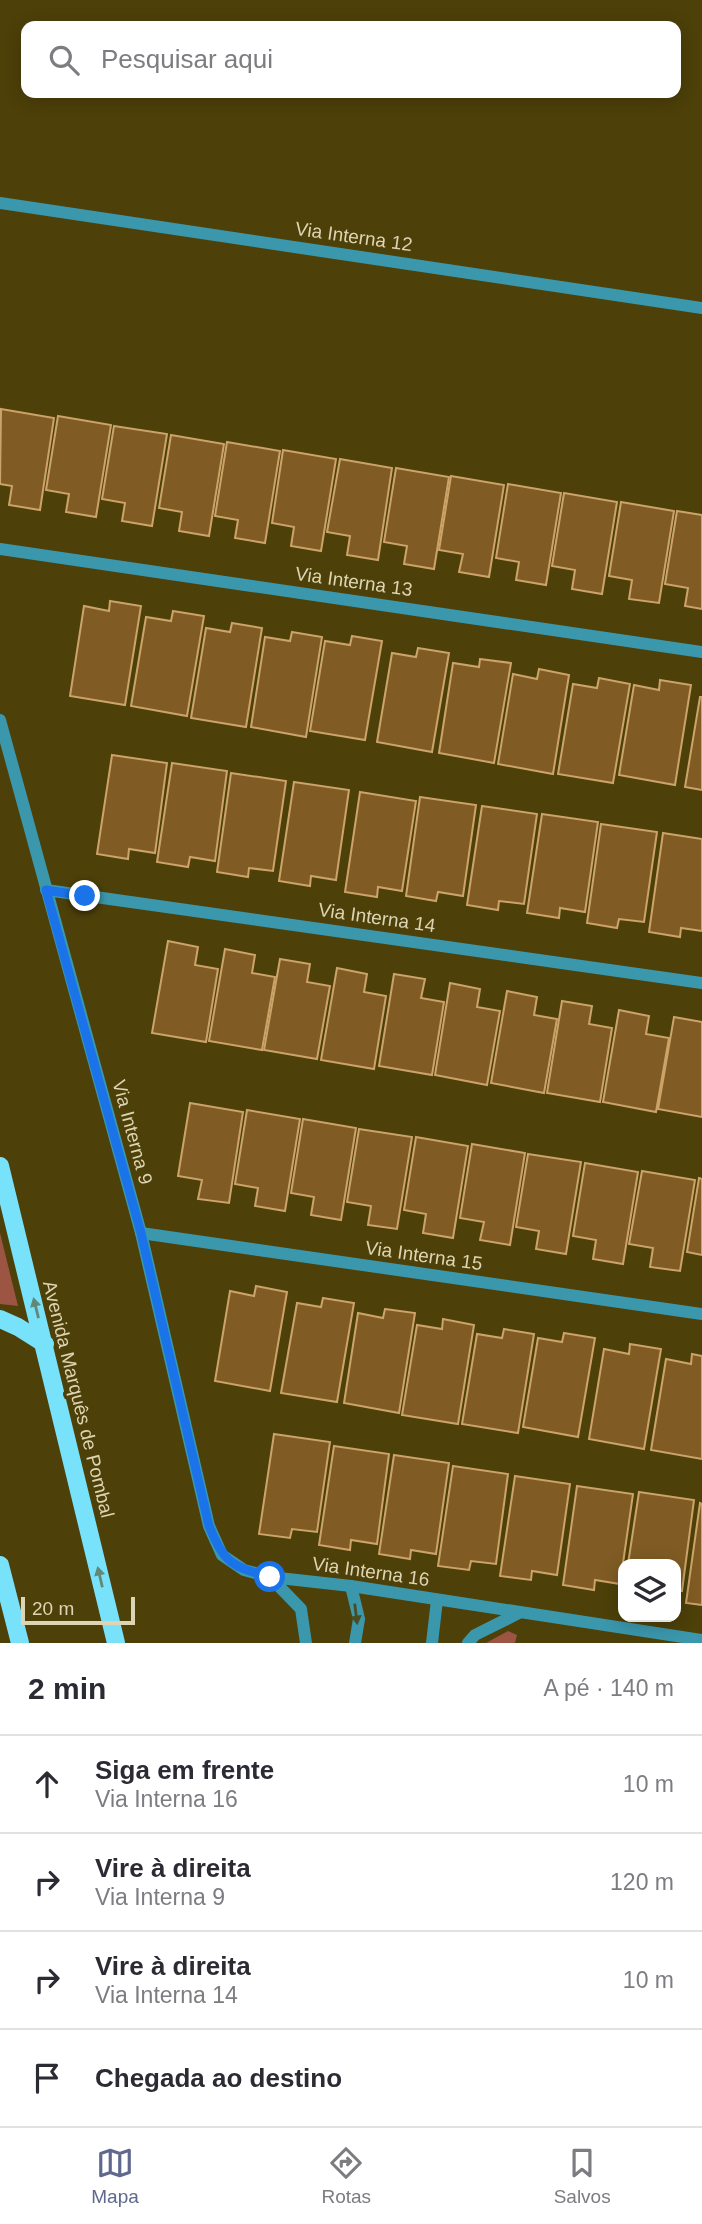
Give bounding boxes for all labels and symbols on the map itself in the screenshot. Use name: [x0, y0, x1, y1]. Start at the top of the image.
street label: Via Interna 12: [294, 218, 414, 255]
street label: Via Interna 13: [294, 563, 414, 600]
route end: [69, 880, 100, 911]
street label: Via Interna 14: [317, 899, 437, 936]
street label: Via Interna 9: [108, 1078, 157, 1187]
street label: Via Interna 15: [364, 1237, 484, 1274]
street label: Avenida Marquês de Pombal: [39, 1278, 118, 1520]
one-way arrow: [30, 1297, 41, 1319]
street label: Via Interna 16: [311, 1553, 431, 1590]
route start: [254, 1561, 285, 1592]
one-way arrow: [94, 1566, 105, 1588]
scale bar: [21, 1594, 135, 1626]
one-way arrow: [351, 1603, 362, 1625]

